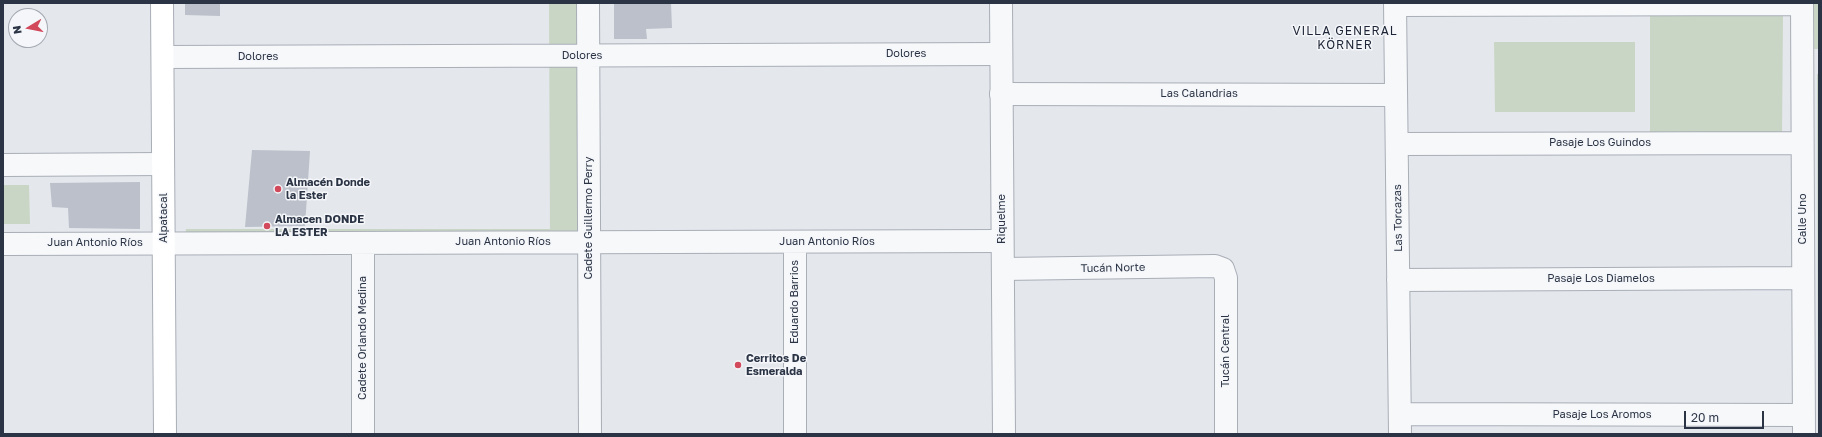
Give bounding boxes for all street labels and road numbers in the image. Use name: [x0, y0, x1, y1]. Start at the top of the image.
street label: Dolores: [886, 47, 926, 61]
street label: Dolores: [562, 49, 602, 63]
street label: Dolores: [238, 50, 278, 64]
street label: Las Calandrias: [1160, 87, 1238, 101]
street label: Pasaje Los Guindos: [1549, 136, 1651, 150]
street label: Cadete Guillermo Perry: [582, 157, 596, 279]
street label: Las Torcazas: [1391, 184, 1405, 252]
street label: Alpatacal: [157, 193, 171, 243]
street label: Calle Uno: [1796, 193, 1810, 245]
street label: Riquelme: [995, 194, 1009, 244]
street label: Juan Antonio Ríos: [455, 235, 551, 249]
street label: Juan Antonio Ríos: [779, 235, 875, 249]
street label: Juan Antonio Ríos: [47, 236, 143, 250]
street label: Eduardo Barrios: [788, 260, 802, 344]
street label: Tucán Norte: [1081, 261, 1145, 275]
street label: Pasaje Los Diamelos: [1547, 272, 1655, 286]
street label: Cadete Orlando Medina: [356, 276, 370, 400]
street label: Tucán Central: [1219, 314, 1233, 388]
street label: Pasaje Los Aromos: [1552, 408, 1652, 422]

